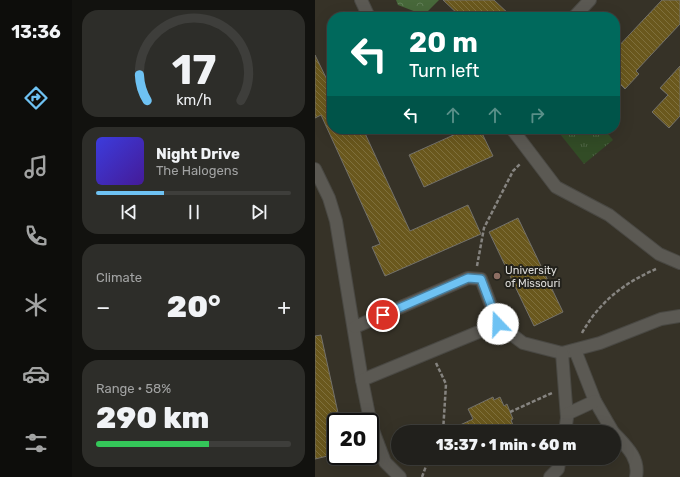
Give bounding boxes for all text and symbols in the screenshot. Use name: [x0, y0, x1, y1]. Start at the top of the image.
text: 13:36: [11, 21, 61, 43]
text: 20 m: [409, 26, 478, 59]
icon: left: [343, 28, 395, 80]
text: 17: [171, 45, 216, 94]
text: Turn left: [409, 60, 479, 82]
icon: directions: [22, 84, 50, 112]
text: km/h: [176, 92, 211, 109]
icon: left: [400, 104, 422, 126]
icon: ahead: [442, 104, 464, 126]
icon: ahead: [484, 104, 506, 126]
icon: right: [526, 104, 548, 126]
text: Night Drive: [156, 145, 240, 163]
icon: music: [22, 153, 50, 181]
text: The Halogens: [156, 163, 238, 178]
icon: previous: [118, 201, 140, 223]
icon: pause: [183, 201, 205, 223]
icon: next: [248, 201, 270, 223]
icon: phone: [22, 222, 50, 250]
place label: University of Missouri: [505, 264, 560, 290]
text: Climate: [96, 270, 142, 285]
marker: University of Missouri: [492, 271, 502, 281]
text: 20°: [167, 289, 221, 325]
icon: climate: [22, 291, 50, 319]
text: −: [96, 294, 110, 321]
text: +: [277, 294, 291, 321]
pin: [366, 298, 400, 332]
position arrow: [477, 303, 519, 345]
icon: arrive: [372, 304, 394, 326]
icon: car: [22, 360, 50, 388]
text: Range · 58%: [96, 381, 171, 396]
text: 290 km: [96, 400, 209, 436]
speed limit sign: 20: [327, 413, 379, 465]
icon: filters: [22, 429, 50, 457]
text: 13:37 · 1 min · 60 m: [436, 436, 576, 454]

